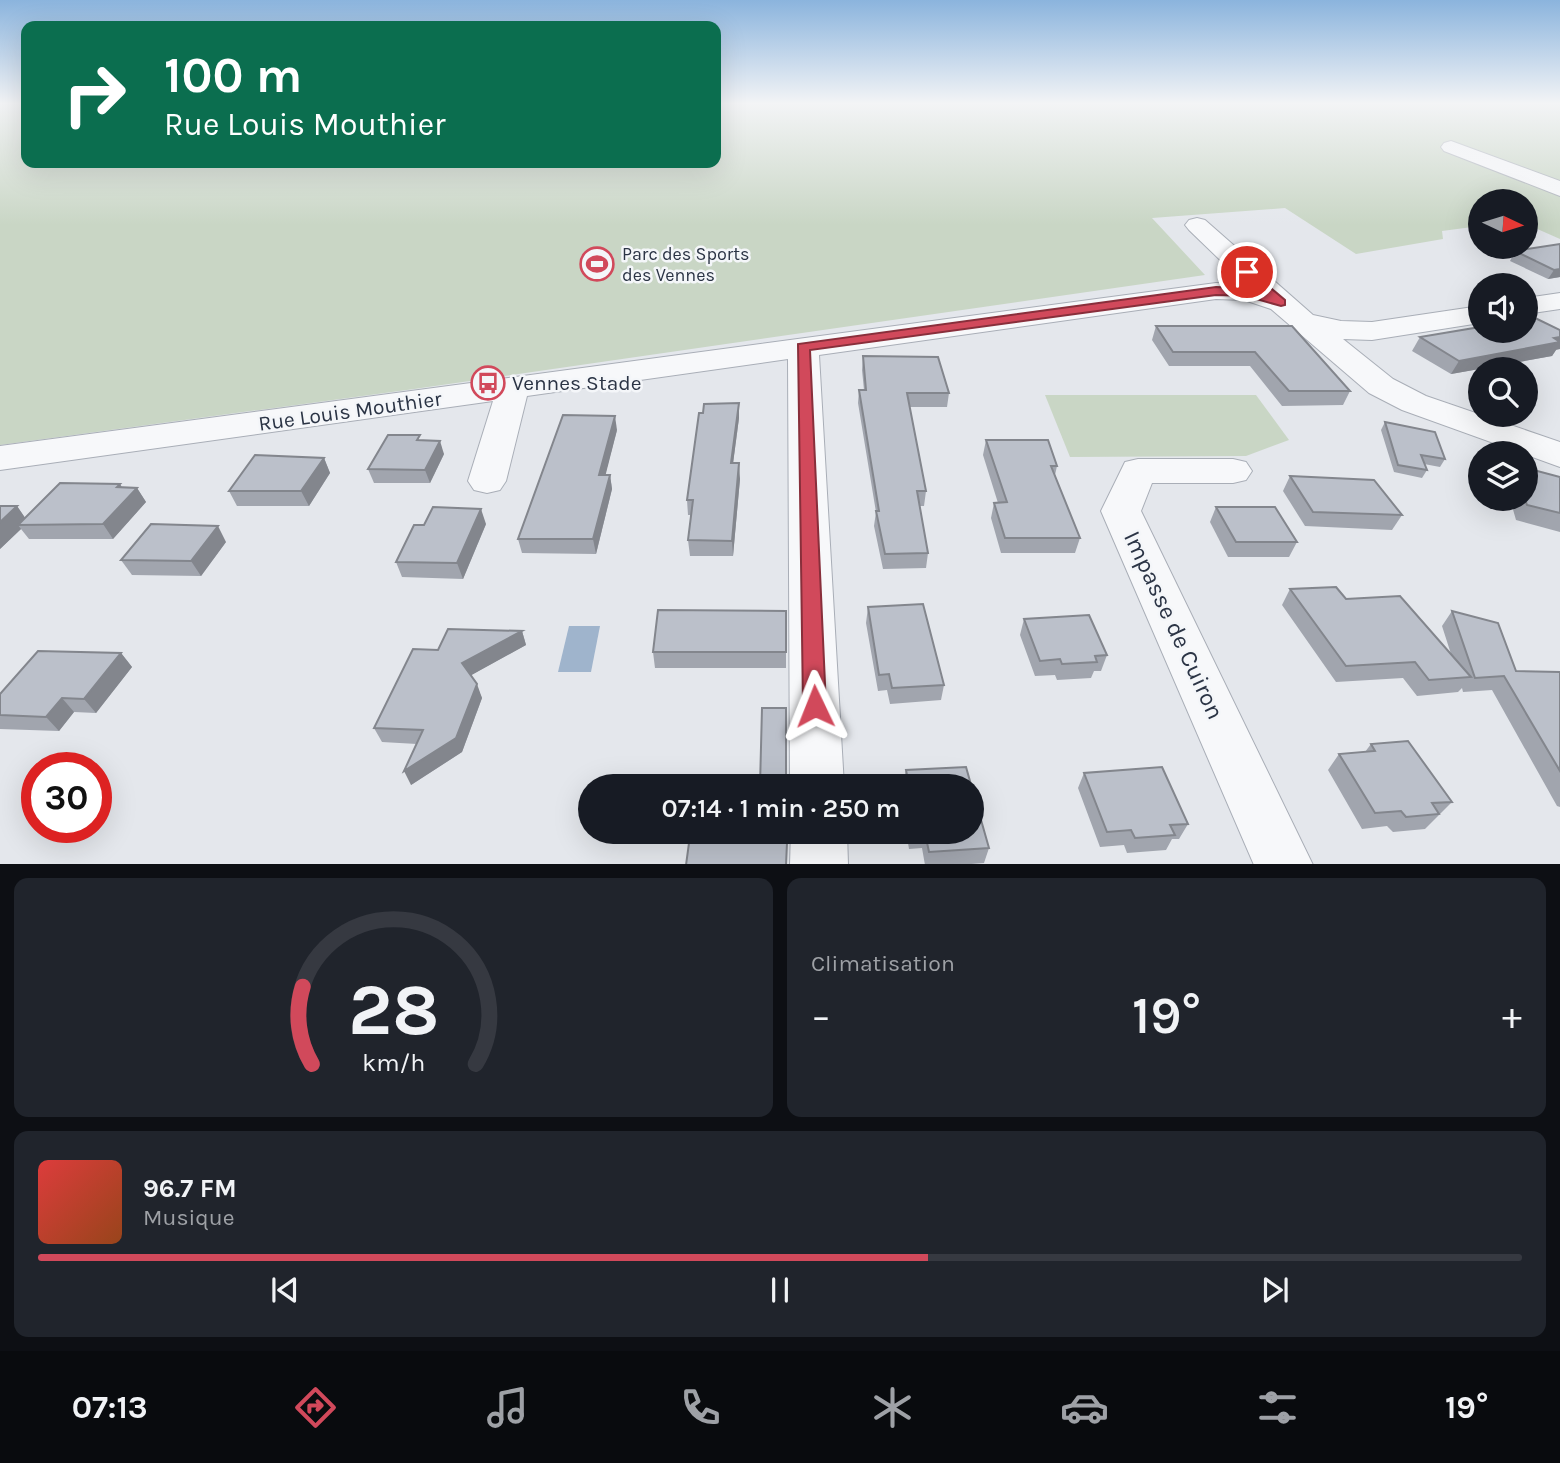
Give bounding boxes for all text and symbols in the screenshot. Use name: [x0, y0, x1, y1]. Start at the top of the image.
text: 100 m: [164, 47, 302, 104]
icon: right: [49, 49, 140, 140]
text: Rue Louis Mouthier: [164, 106, 446, 143]
north arrow: [1468, 189, 1538, 259]
map controls: [1468, 189, 1538, 511]
pin: [1217, 242, 1277, 302]
place label: Parc des Sports des Vennes: [622, 243, 750, 286]
sports icon: Parc des Sports des Vennes: [578, 245, 616, 283]
icon: arrive: [1228, 253, 1266, 291]
button: sound: [1468, 273, 1538, 343]
button: search: [1468, 357, 1538, 427]
bus stop icon: Vennes Stade: [469, 364, 507, 402]
place label: Vennes Stade: [512, 371, 641, 395]
street label: Rue Louis Mouthier: [257, 386, 444, 436]
button: layers: [1468, 441, 1538, 511]
street label: Impasse de Cuiron: [1118, 526, 1230, 724]
position arrow: [778, 669, 852, 743]
speed limit sign: 30: [21, 752, 112, 843]
text: 07:14 · 1 min · 250 m: [662, 793, 900, 824]
text: Climatisation: [811, 950, 955, 977]
text: 28: [348, 967, 439, 1052]
text: 19°: [1132, 985, 1201, 1046]
text: −: [811, 994, 831, 1039]
text: +: [1502, 994, 1522, 1039]
text: km/h: [362, 1047, 425, 1076]
text: 96.7 FM: [143, 1173, 237, 1204]
text: Musique: [143, 1204, 235, 1231]
icon: previous: [266, 1271, 304, 1309]
icon: pause: [761, 1271, 799, 1309]
icon: next: [1256, 1271, 1294, 1309]
icon: directions: [291, 1383, 340, 1432]
icon: music: [483, 1383, 532, 1432]
icon: phone: [676, 1383, 725, 1432]
icon: climate: [868, 1383, 917, 1432]
icon: car: [1060, 1383, 1109, 1432]
icon: filters: [1253, 1383, 1302, 1432]
text: 07:13: [72, 1389, 148, 1426]
text: 19°: [1445, 1389, 1488, 1426]

